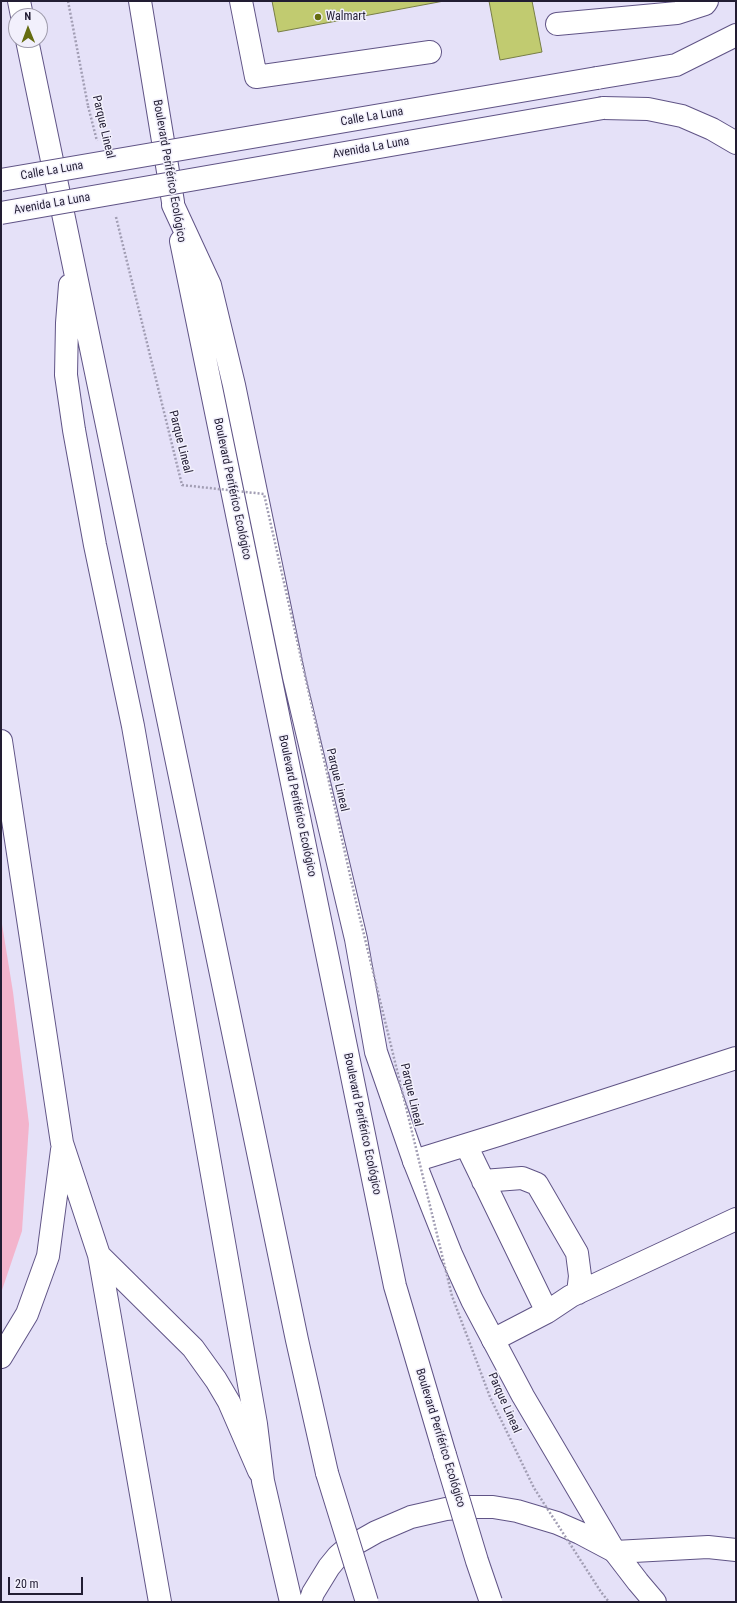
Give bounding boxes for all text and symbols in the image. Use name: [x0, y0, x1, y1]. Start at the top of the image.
north arrow: [8, 8, 48, 48]
text: N: [24, 10, 31, 23]
place label: Walmart: [326, 10, 366, 24]
marker: Walmart: [313, 12, 323, 22]
street label: Parque Lineal: [89, 94, 117, 160]
street label: Boulevard Periférico Ecológico: [149, 98, 189, 244]
street label: Calle La Luna: [340, 104, 404, 130]
street label: Avenida La Luna: [332, 134, 410, 162]
street label: Calle La Luna: [20, 158, 84, 184]
street label: Avenida La Luna: [13, 190, 91, 218]
street label: Parque Lineal: [165, 409, 195, 475]
street label: Boulevard Periférico Ecológico: [210, 417, 254, 561]
street label: Boulevard Periférico Ecológico: [275, 734, 319, 878]
street label: Parque Lineal: [323, 747, 351, 813]
street label: Boulevard Periférico Ecológico: [340, 1052, 384, 1196]
street label: Parque Lineal: [397, 1062, 425, 1128]
street label: Boulevard Periférico Ecológico: [412, 1367, 468, 1509]
street label: Parque Lineal: [484, 1371, 524, 1435]
scale bar: [10, 1569, 85, 1595]
text: 20 m: [15, 1577, 39, 1591]

